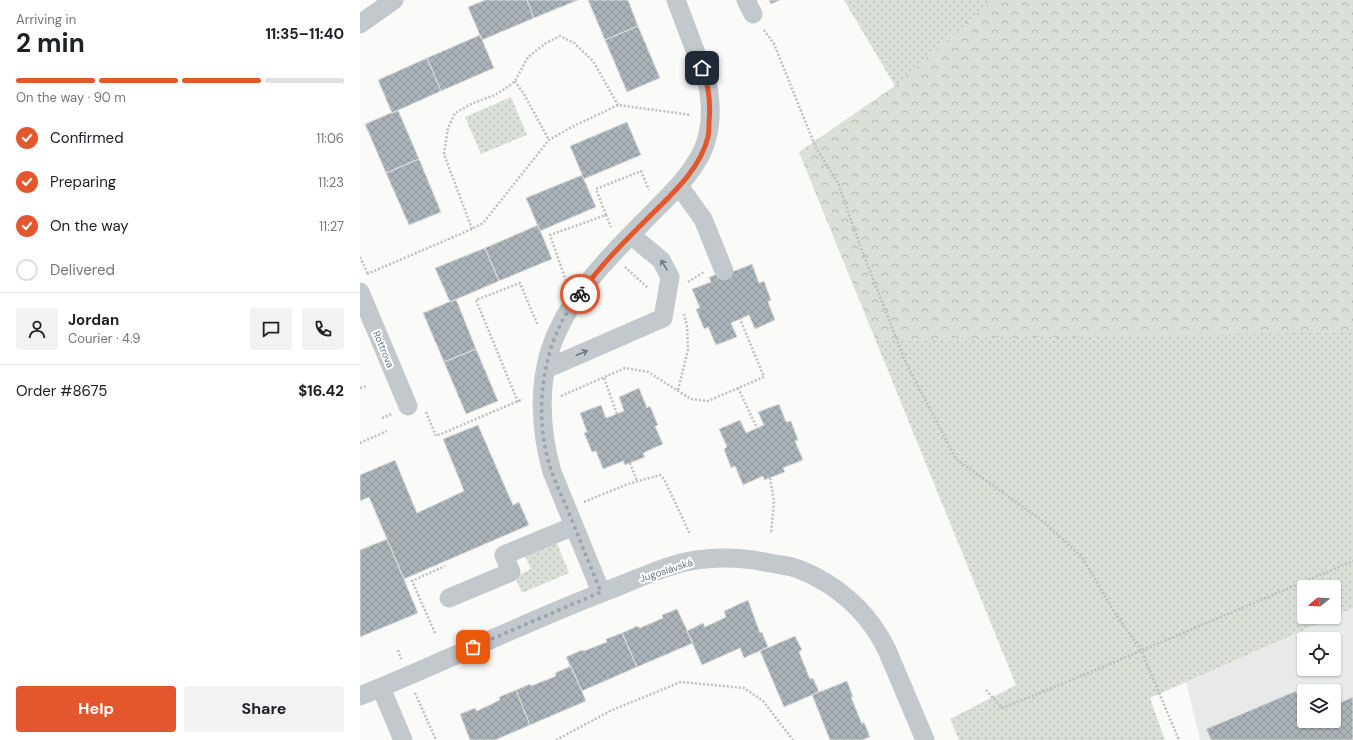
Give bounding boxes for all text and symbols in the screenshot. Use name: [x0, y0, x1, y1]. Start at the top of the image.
text: Arriving in: [16, 11, 76, 28]
text: 11:35–11:40: [265, 24, 344, 44]
text: 2 min: [16, 26, 85, 60]
pin: [685, 51, 719, 85]
icon: home: [691, 57, 713, 79]
text: On the way · 90 m: [16, 89, 126, 106]
icon: check: [16, 127, 38, 149]
text: Confirmed: [50, 128, 124, 148]
text: 11:06: [316, 130, 344, 147]
icon: check: [16, 171, 38, 193]
text: Preparing: [50, 172, 116, 192]
text: 11:23: [318, 174, 344, 191]
icon: check: [16, 215, 38, 237]
text: On the way: [50, 216, 129, 236]
text: 11:27: [319, 218, 344, 235]
text: Delivered: [50, 260, 115, 280]
one-way arrow: [659, 260, 668, 271]
courier: [560, 274, 600, 314]
icon: bike: [569, 283, 591, 305]
button: person: [16, 308, 58, 350]
button: chat: [250, 308, 292, 350]
button: phone: [302, 308, 344, 350]
text: Jordan: [68, 310, 119, 330]
street label: Rottrova: [370, 329, 397, 370]
text: Courier · 4.9: [68, 330, 140, 347]
one-way arrow: [575, 349, 587, 356]
text: Order #8675: [16, 381, 107, 401]
text: $16.42: [298, 381, 344, 401]
street label: Jugoslávská: [638, 556, 694, 585]
north arrow: [1297, 580, 1341, 624]
map controls: [1297, 580, 1341, 728]
pin: [456, 630, 490, 664]
button: locate: [1297, 632, 1341, 676]
icon: bag: [462, 636, 484, 658]
button: layers: [1297, 684, 1341, 728]
button: Help: [16, 686, 176, 732]
button: Share: [184, 686, 344, 732]

